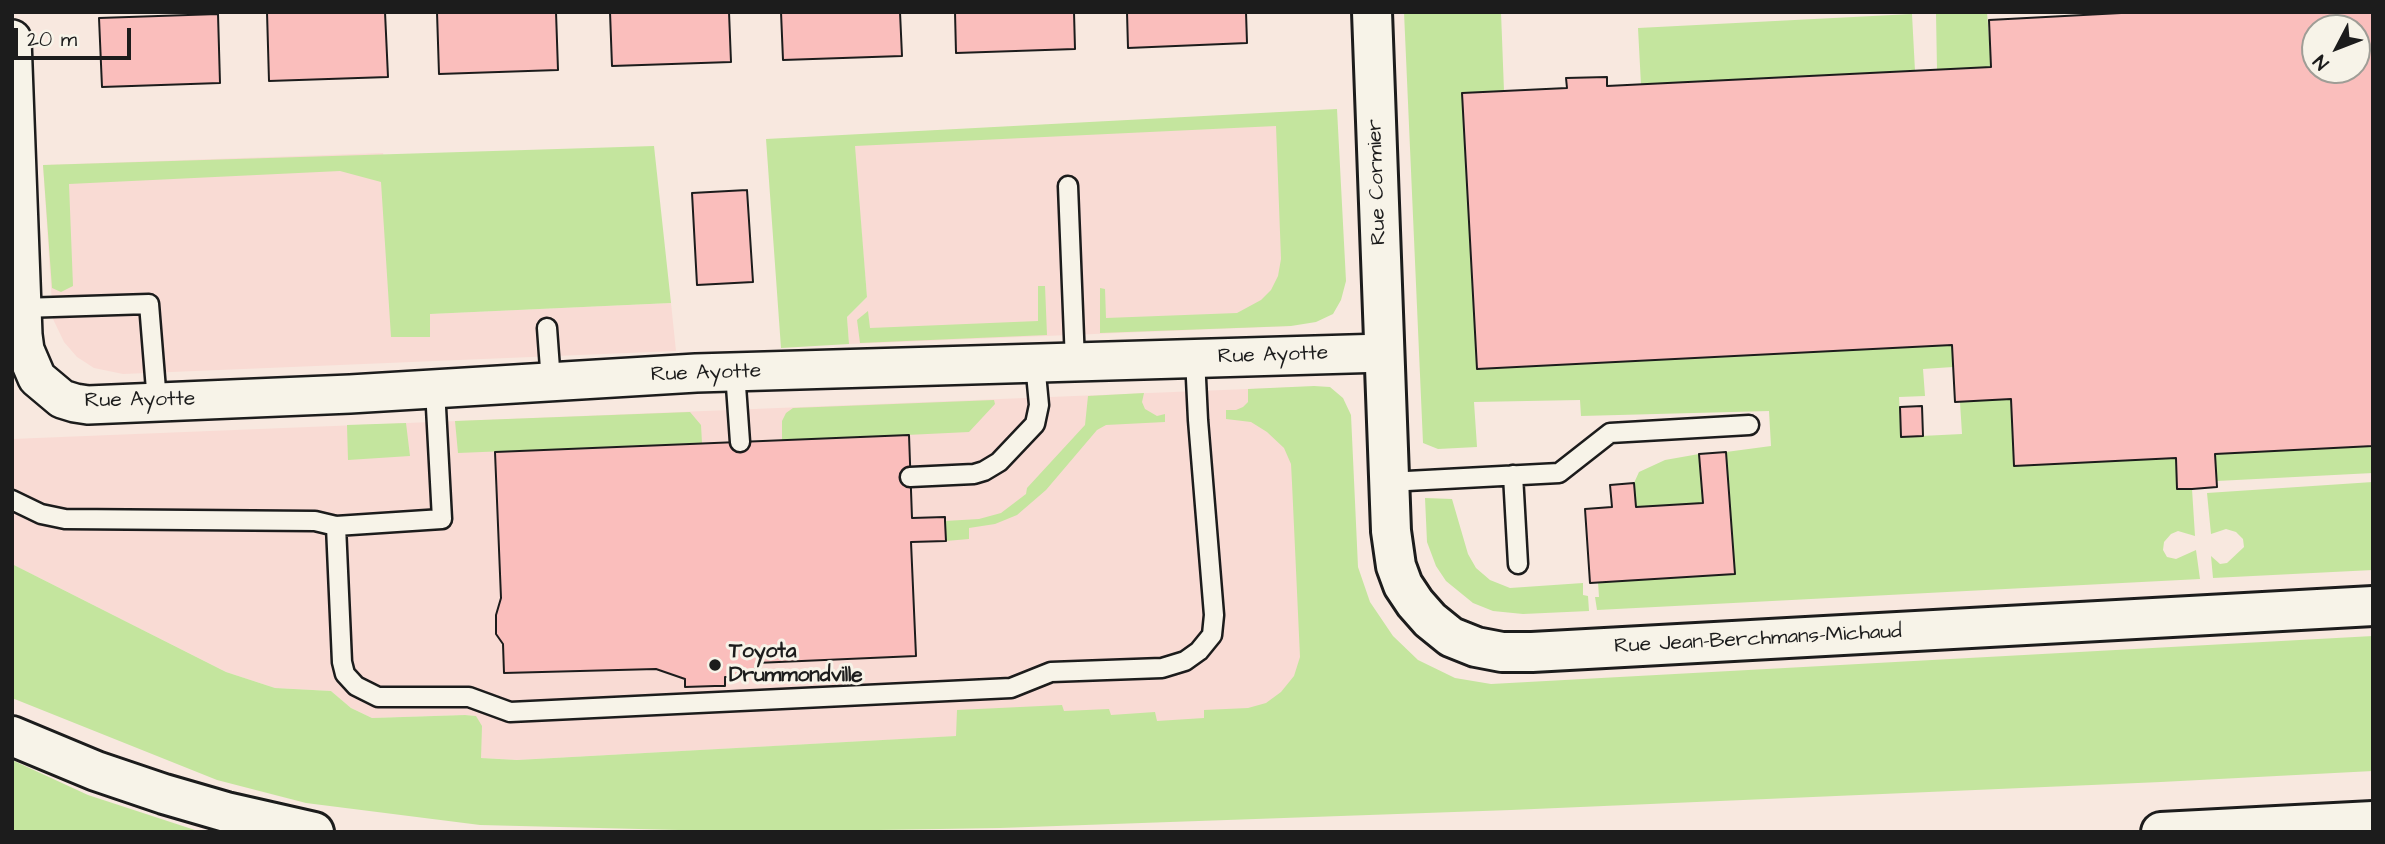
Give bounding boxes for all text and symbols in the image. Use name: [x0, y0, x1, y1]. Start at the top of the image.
scale bar: [18, 14, 135, 58]
north arrow: [2301, 14, 2371, 84]
text: 20 m: [27, 25, 77, 54]
text: N: [2307, 49, 2336, 76]
street label: Rue Cormier: [1363, 119, 1393, 245]
street label: Rue Ayotte: [1217, 341, 1329, 371]
street label: Rue Ayotte: [650, 359, 762, 389]
street label: Rue Ayotte: [85, 387, 195, 415]
street label: Rue Jean-Berchmans-Michaud: [1613, 620, 1903, 660]
place label: Toyota Drummondville: [729, 640, 863, 690]
marker: Toyota Drummondville: [707, 657, 723, 673]

